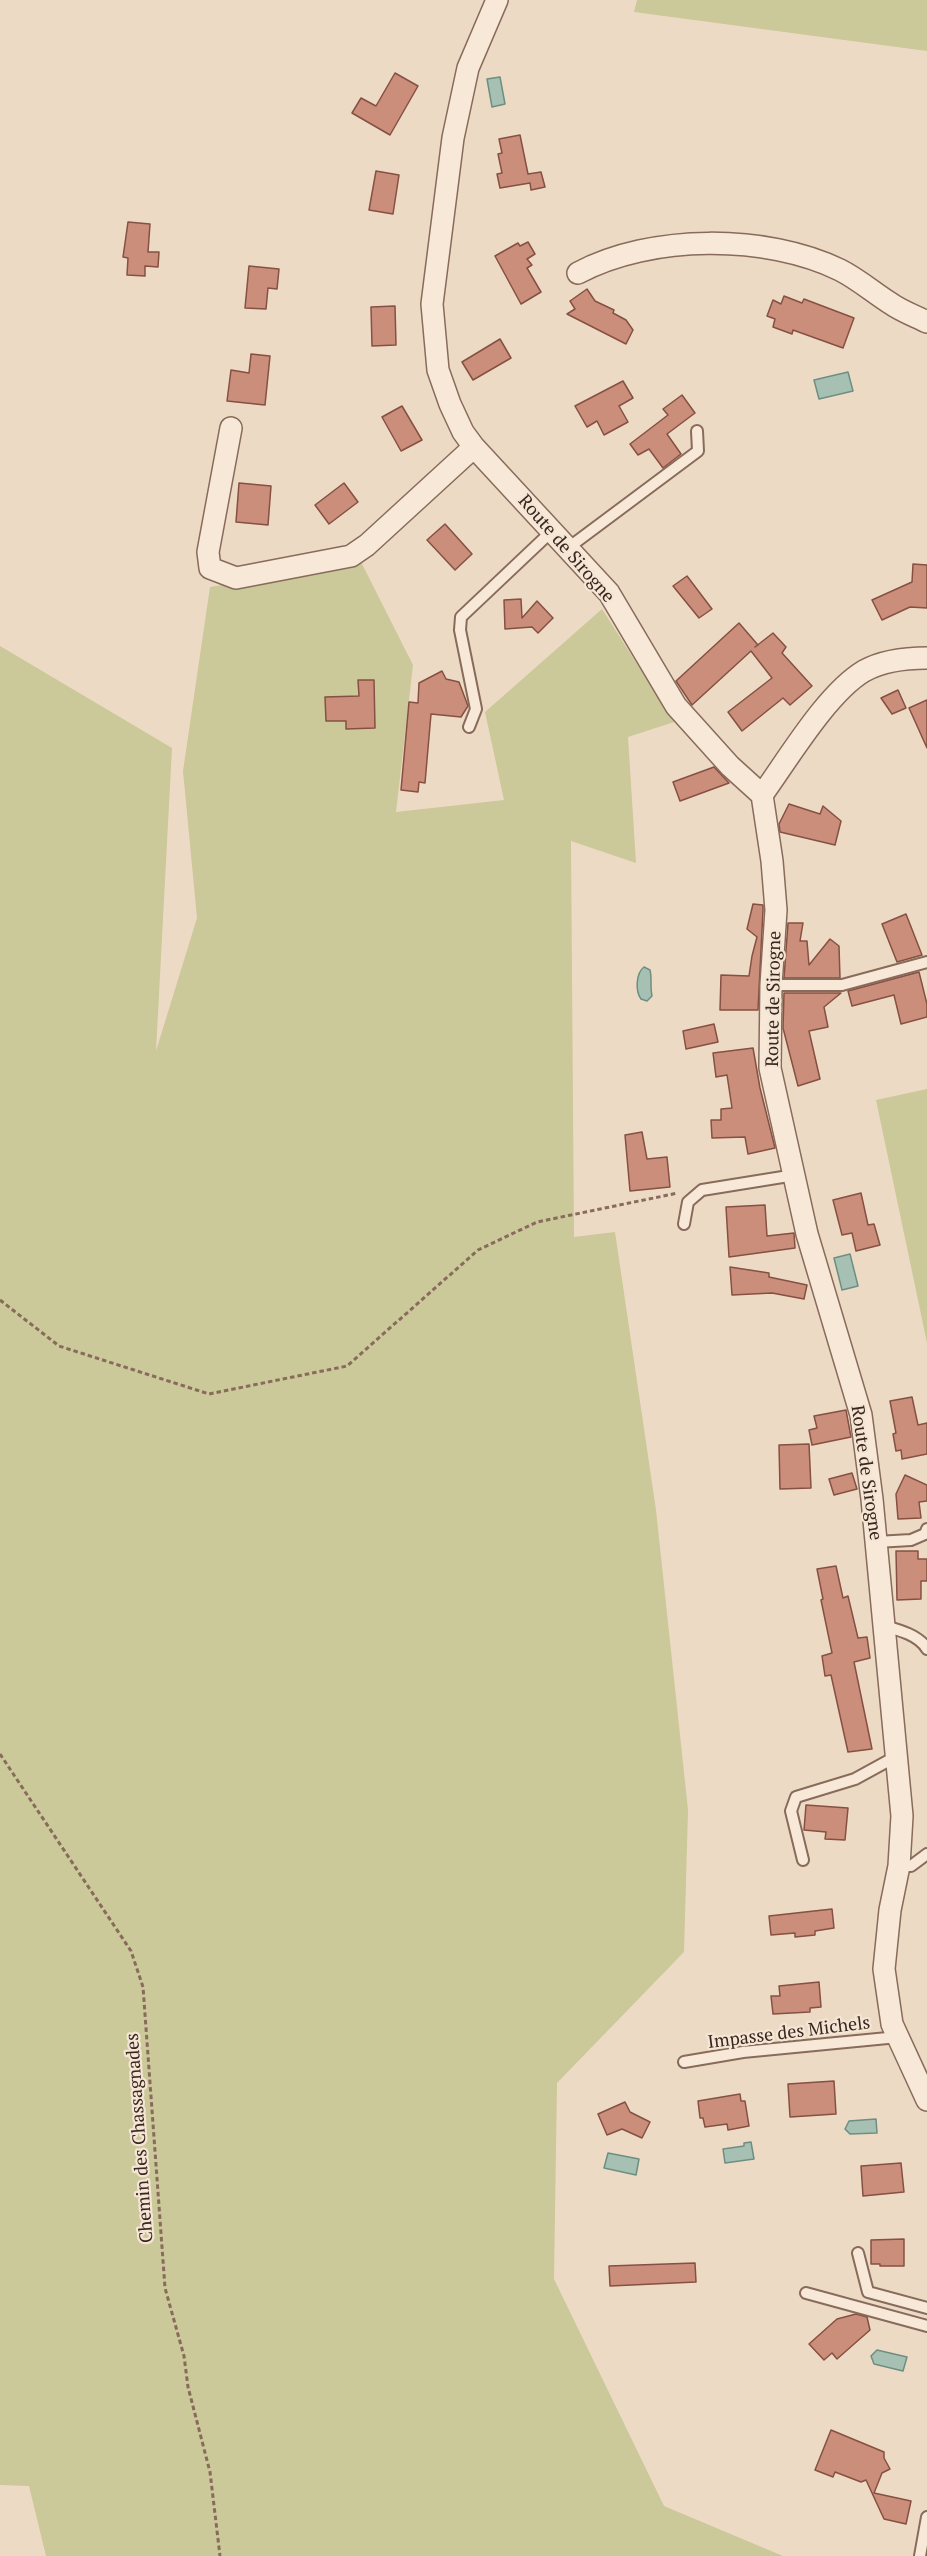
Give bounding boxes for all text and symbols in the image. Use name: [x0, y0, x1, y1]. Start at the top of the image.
street label: Route de Sirogne: [513, 491, 619, 607]
street label: Route de Sirogne: [762, 931, 786, 1067]
street label: Route de Sirogne: [846, 1404, 886, 1542]
street label: Impasse des Michels: [706, 2012, 872, 2054]
street label: Chemin des Chassagnades: [122, 2032, 158, 2244]

